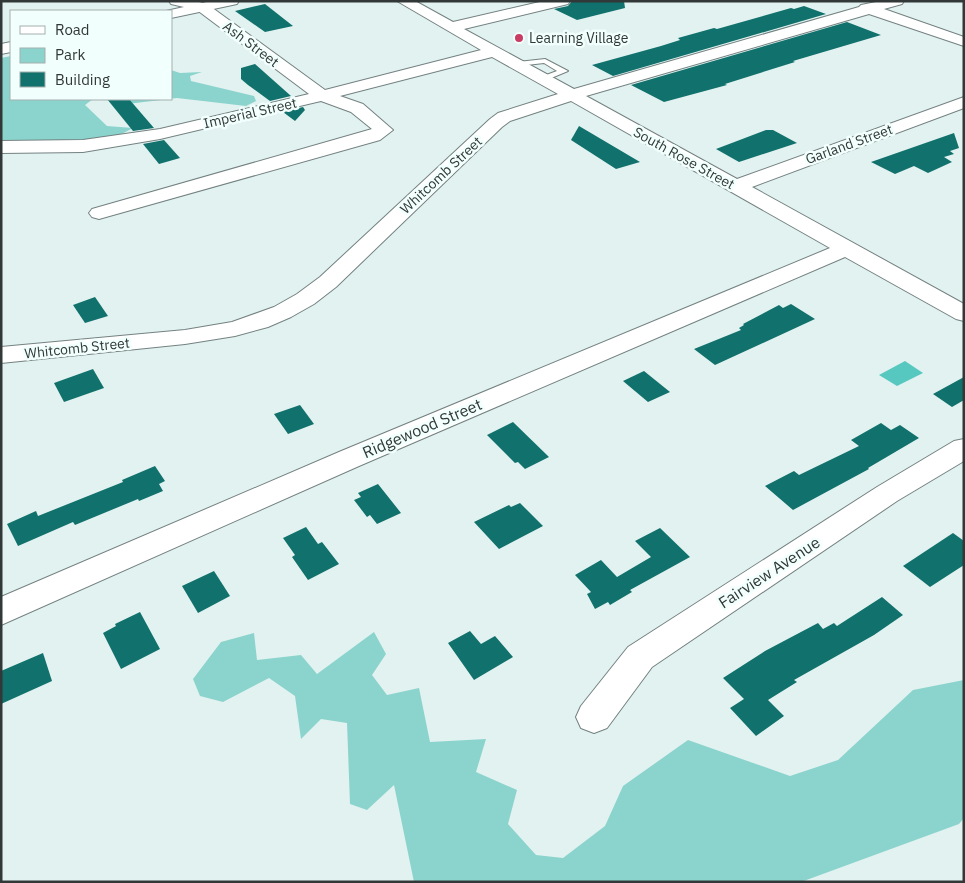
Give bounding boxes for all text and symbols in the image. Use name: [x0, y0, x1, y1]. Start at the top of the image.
legend: [10, 10, 172, 100]
street label: Ash Street: [219, 17, 283, 71]
text: Road: [55, 20, 90, 39]
place label: Learning Village: [529, 29, 629, 47]
marker: Learning Village: [513, 32, 525, 44]
text: Park: [55, 45, 85, 64]
text: Building: [55, 70, 110, 89]
street label: Imperial Street: [202, 93, 299, 132]
street label: Garland Street: [803, 120, 895, 168]
street label: South Rose Street: [630, 123, 738, 193]
street label: Whitcomb Street: [396, 132, 486, 218]
street label: Whitcomb Street: [24, 334, 131, 362]
street label: Ridgewood Street: [359, 394, 485, 462]
street label: Fairview Avenue: [715, 532, 824, 612]

